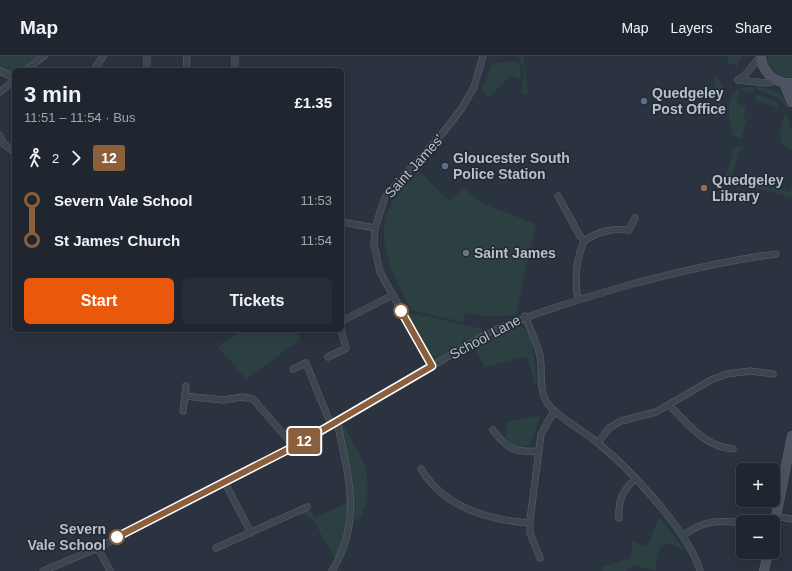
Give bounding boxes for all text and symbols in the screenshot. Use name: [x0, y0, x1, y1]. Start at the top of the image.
text: Map: [20, 17, 58, 38]
text: Map: [621, 20, 649, 36]
text: Layers: [671, 20, 713, 36]
text: Share: [735, 20, 772, 36]
text: 3 min: [24, 82, 81, 107]
place label: Quedgeley Post Office: [652, 85, 726, 117]
text: £1.35: [294, 94, 332, 111]
marker: Quedgeley Post Office: [639, 96, 649, 106]
text: 11:51 – 11:54 · Bus: [24, 110, 136, 125]
street label: Saint James': [381, 131, 447, 201]
icon: walk: [24, 147, 46, 169]
icon: forward: [65, 147, 87, 169]
text: 12: [101, 150, 117, 166]
place label: Gloucester South Police Station: [453, 150, 570, 182]
text: 2: [52, 151, 59, 166]
marker: Gloucester South Police Station: [440, 161, 450, 171]
place label: Quedgeley Library: [712, 172, 784, 204]
marker: Quedgeley Library: [699, 183, 709, 193]
text: Severn Vale School: [54, 192, 192, 209]
text: 11:53: [300, 193, 332, 208]
text: St James' Church: [54, 232, 180, 249]
text: 11:54: [300, 233, 332, 248]
place label: Saint James: [474, 245, 556, 261]
marker: Saint James: [461, 248, 471, 258]
button: Start: [24, 278, 174, 324]
button: Tickets: [182, 278, 332, 324]
unlabelled marker: [393, 303, 409, 319]
street label: School Lane: [447, 312, 523, 362]
line badge: 12: [286, 428, 322, 454]
text: 12: [296, 433, 312, 449]
map controls: [736, 463, 780, 559]
button: +: [736, 463, 780, 507]
button: −: [736, 515, 780, 559]
place label: Severn Vale School: [27, 521, 106, 553]
marker: Severn Vale School: [109, 529, 125, 545]

